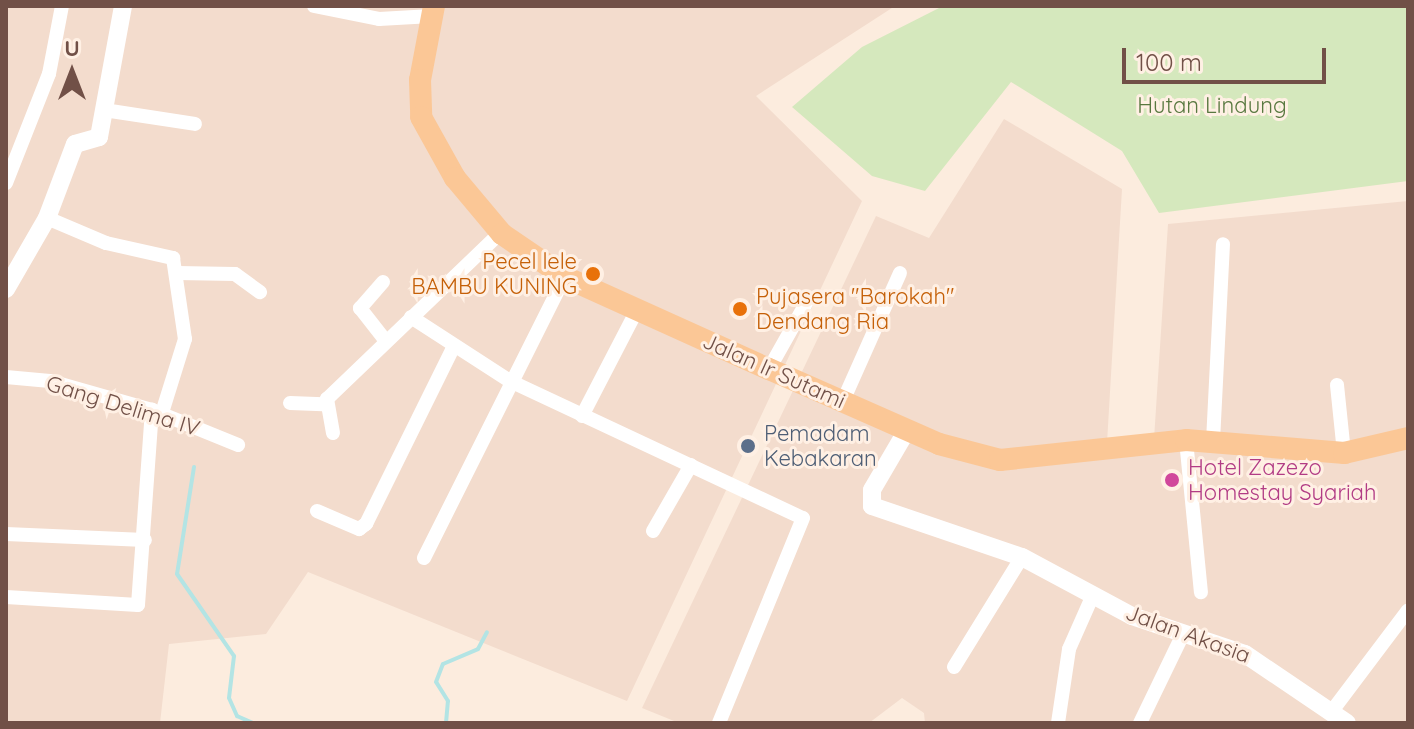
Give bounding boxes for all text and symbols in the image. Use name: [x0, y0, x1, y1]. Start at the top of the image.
north arrow: [32, 32, 112, 112]
scale bar: [1126, 32, 1330, 82]
text: U: [64, 34, 80, 62]
text: 100 m: [1136, 47, 1202, 77]
park label: Hutan Lindung: [1137, 93, 1287, 119]
place label: Pecel lele BAMBU KUNING: [411, 248, 577, 300]
marker: Pecel lele BAMBU KUNING: [584, 265, 602, 283]
place label: Pujasera "Barokah" Dendang Ria: [756, 283, 954, 334]
marker: Pujasera "Barokah" Dendang Ria: [731, 300, 749, 318]
street label: Jalan Ir Sutami: [699, 328, 849, 414]
street label: Gang Delima IV: [43, 370, 203, 442]
place label: Pemadam Kebakaran: [764, 420, 877, 472]
marker: Pemadam Kebakaran: [739, 437, 757, 455]
place label: Hotel Zazezo Homestay Syariah: [1188, 454, 1376, 506]
marker: Hotel Zazezo Homestay Syariah: [1163, 471, 1181, 489]
street label: Jalan Akasia: [1122, 599, 1254, 669]

